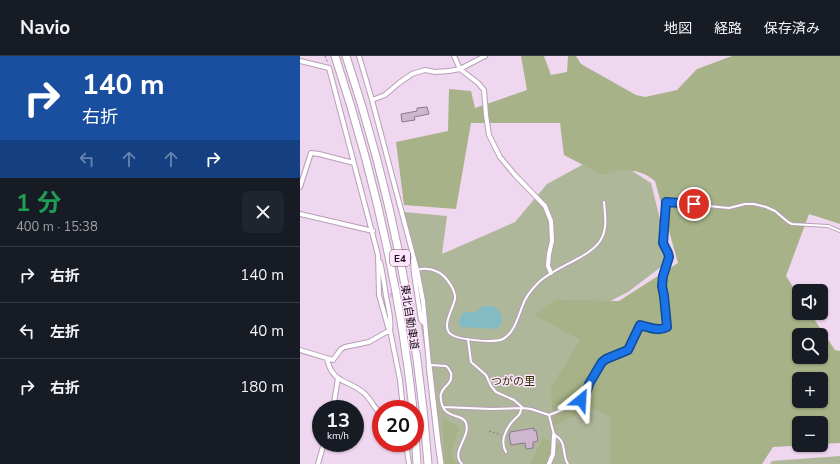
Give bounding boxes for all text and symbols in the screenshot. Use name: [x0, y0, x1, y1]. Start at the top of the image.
text: Navio: [20, 15, 70, 41]
text: 地図: [664, 19, 692, 38]
text: 経路: [714, 19, 742, 38]
text: 保存済み: [764, 19, 820, 38]
text: 140 m: [82, 66, 165, 104]
icon: right: [16, 72, 68, 124]
text: 右折: [82, 105, 118, 129]
icon: left: [76, 148, 98, 170]
icon: ahead: [118, 148, 140, 170]
icon: ahead: [160, 148, 182, 170]
icon: right: [202, 148, 224, 170]
text: 1 分: [16, 187, 61, 219]
pin: [677, 187, 711, 221]
button: close: [242, 191, 284, 233]
icon: arrive: [683, 193, 705, 215]
text: 400 m · 15:38: [16, 218, 98, 236]
road number: E4: [390, 250, 410, 266]
icon: right: [16, 264, 38, 286]
text: 140 m: [240, 265, 284, 285]
text: 右折: [50, 266, 80, 286]
street label: 東北自動車道: [397, 283, 422, 351]
map controls: [792, 284, 828, 452]
button: sound: [792, 284, 828, 320]
icon: left: [16, 320, 38, 342]
text: 40 m: [249, 321, 284, 341]
text: 左折: [50, 322, 80, 342]
button: search: [792, 328, 828, 364]
button: +: [792, 372, 828, 408]
park label: つがの里: [491, 374, 535, 389]
icon: right: [16, 376, 38, 398]
text: 180 m: [240, 377, 284, 397]
text: 右折: [50, 378, 80, 398]
position arrow: [560, 379, 602, 421]
speed limit sign: 20: [372, 400, 424, 452]
text: 13: [326, 407, 350, 434]
button: −: [792, 416, 828, 452]
text: km/h: [327, 429, 349, 443]

